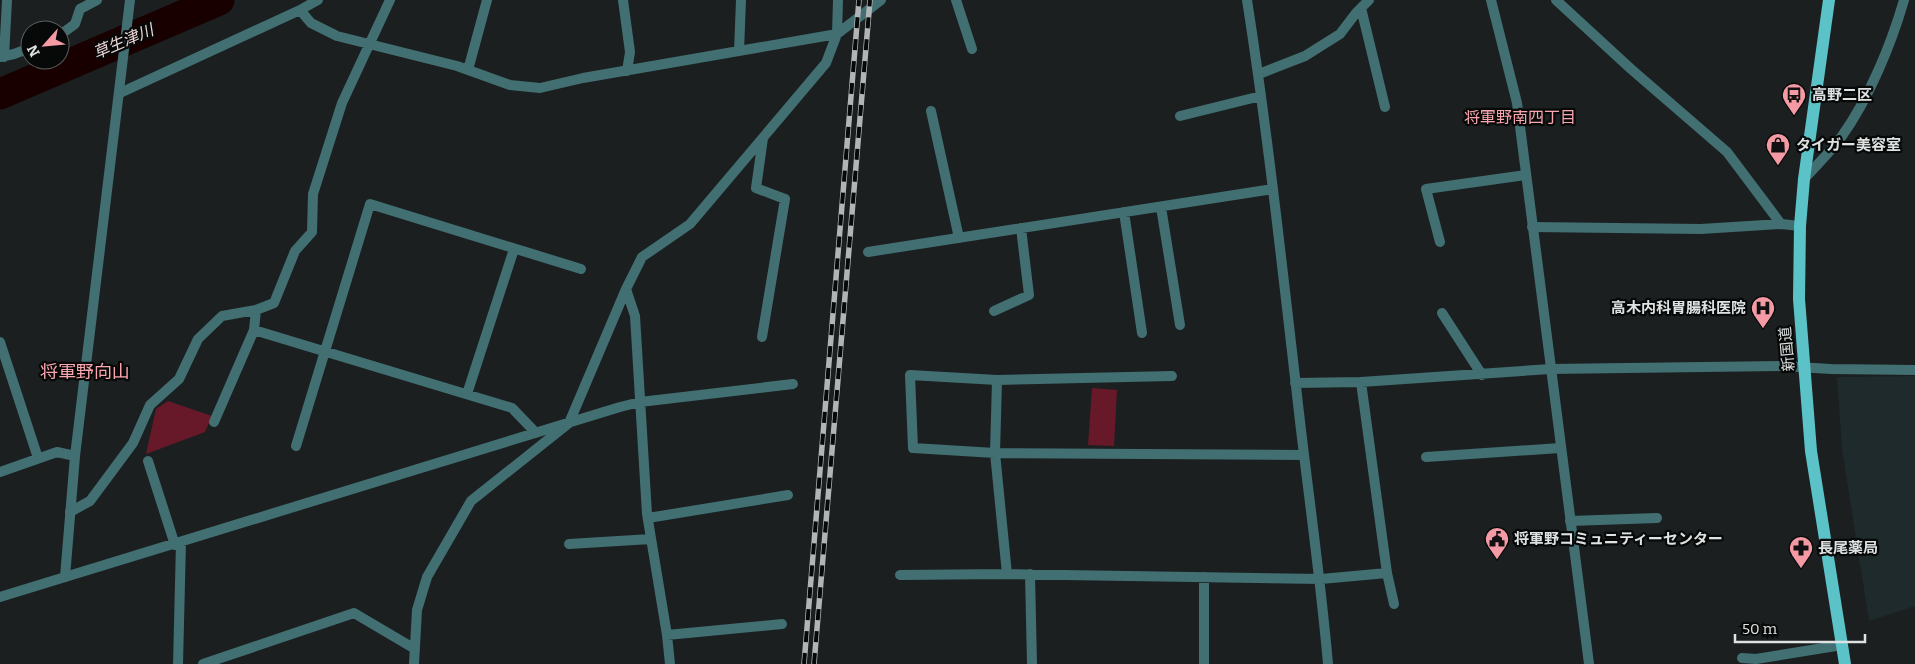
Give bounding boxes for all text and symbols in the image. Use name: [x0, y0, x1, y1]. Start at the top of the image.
water label: 草生津川: [90, 19, 158, 63]
north arrow: [20, 20, 70, 70]
text: N: [24, 42, 44, 59]
bus stop icon: 高野二区: [1781, 82, 1807, 116]
place label: 高野二区: [1812, 86, 1872, 104]
district label: 将軍野南四丁目: [1464, 108, 1576, 127]
shop icon: タイガー美容室: [1765, 132, 1791, 166]
place label: タイガー美容室: [1796, 136, 1901, 154]
hospital icon: 高木内科胃腸科医院: [1750, 295, 1776, 329]
place label: 高木内科胃腸科医院: [1611, 299, 1746, 317]
street label: 新国道: [1776, 326, 1798, 372]
district label: 将軍野向山: [40, 361, 130, 383]
public building icon: 将軍野コミュニティーセンター: [1484, 526, 1510, 560]
place label: 将軍野コミュニティーセンター: [1514, 530, 1723, 548]
pharmacy icon: 長尾薬局: [1788, 535, 1814, 569]
place label: 長尾薬局: [1818, 539, 1878, 557]
scale bar: [1735, 612, 1865, 644]
text: 50 m: [1742, 620, 1778, 638]

